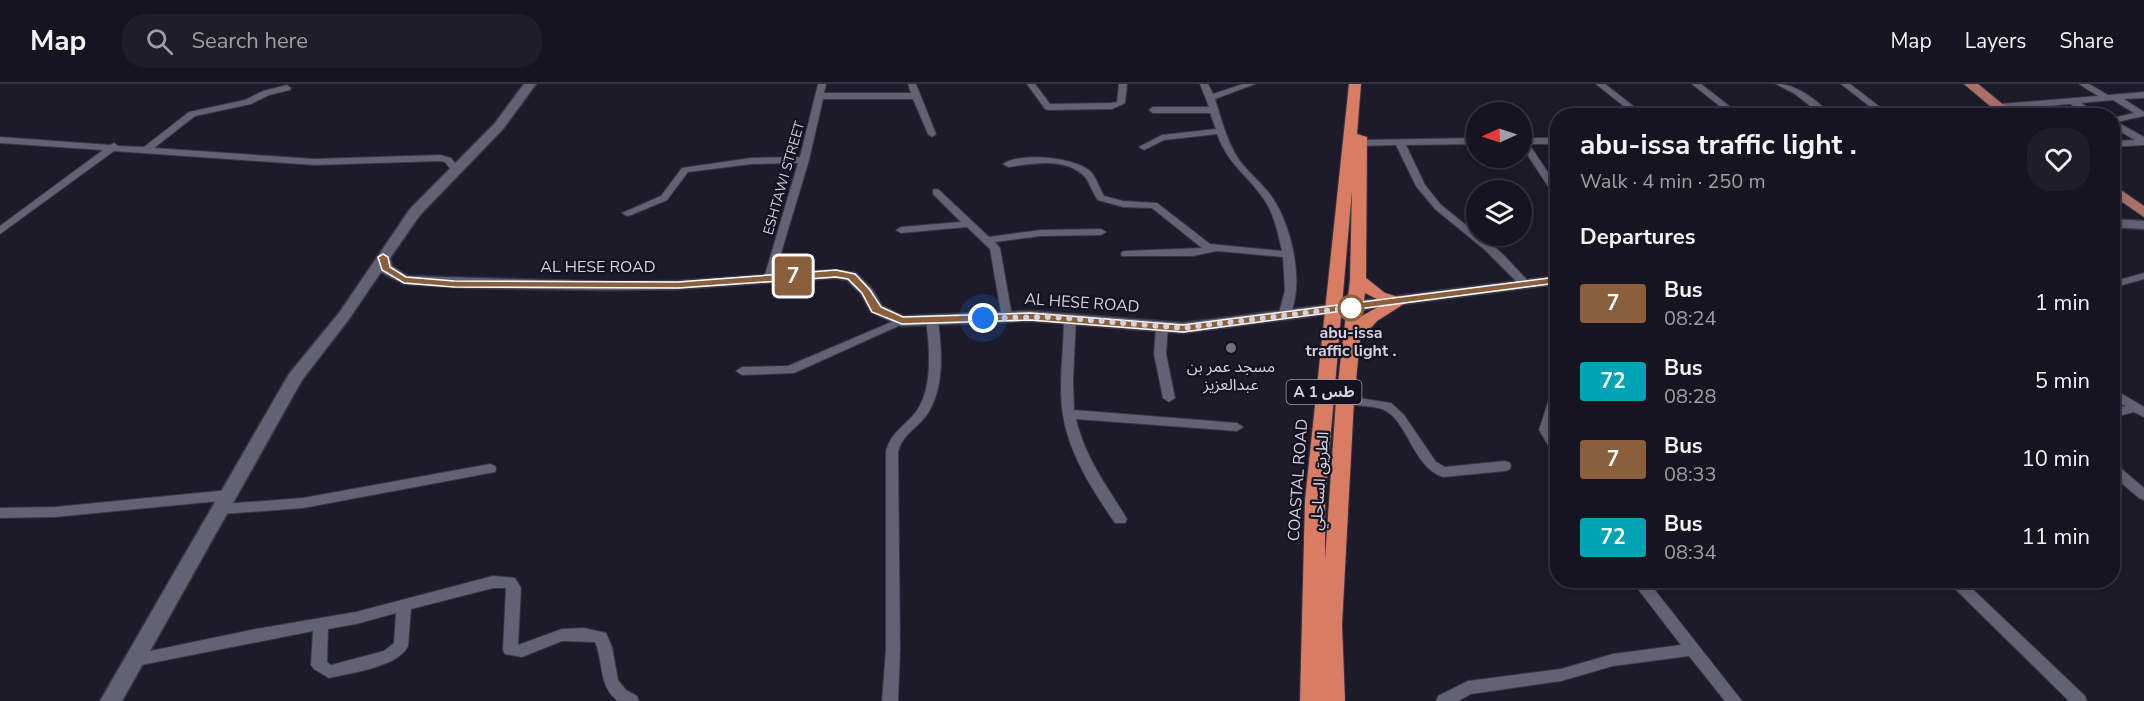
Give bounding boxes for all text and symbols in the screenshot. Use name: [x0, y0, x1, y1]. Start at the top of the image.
search box: [122, 14, 542, 68]
text: Map: [30, 22, 86, 60]
icon: search: [143, 25, 176, 58]
text: Search here: [191, 26, 308, 56]
text: Map: [1890, 27, 1932, 55]
text: Layers: [1965, 27, 2026, 55]
text: Share: [2059, 27, 2114, 55]
north arrow: [1466, 102, 1532, 168]
map controls: [1466, 102, 1532, 246]
street label: ESHTAWI STREET: [759, 118, 809, 237]
text: abu-issa traffic light .: [1580, 126, 1857, 164]
button: heart: [2027, 128, 2090, 191]
text: Walk · 4 min · 250 m: [1580, 168, 1766, 195]
button: layers: [1466, 180, 1532, 246]
text: Departures: [1580, 222, 1695, 252]
street label: AL HESE ROAD: [540, 256, 656, 278]
line badge: 7: [774, 256, 812, 296]
text: 7: [787, 262, 799, 290]
text: Bus: [1664, 275, 1703, 305]
street label: AL HESE ROAD: [1024, 288, 1140, 318]
text: 1 min: [2035, 288, 2090, 318]
text: 7: [1607, 289, 1619, 317]
marker: abu-issa traffic light .: [1338, 295, 1364, 321]
your location: [968, 303, 998, 333]
text: 08:24: [1664, 305, 1717, 332]
place label: abu-issa traffic light .: [1306, 322, 1396, 362]
marker: مسجد عمر بن عبدالعزيز: [1224, 341, 1238, 355]
text: Bus: [1664, 353, 1703, 383]
place label: مسجد عمر بن عبدالعزيز: [1187, 356, 1275, 396]
text: 5 min: [2035, 366, 2090, 396]
text: 72: [1600, 367, 1626, 395]
road number: A 1 طس: [1286, 380, 1362, 404]
text: 08:28: [1664, 383, 1717, 410]
street label: COASTAL ROAD: [1283, 418, 1313, 542]
street label: الطريق الساحلي: [1306, 431, 1335, 531]
text: Bus: [1664, 431, 1703, 461]
text: 10 min: [2022, 444, 2090, 474]
text: 7: [1607, 445, 1619, 473]
text: 08:33: [1664, 461, 1717, 488]
text: Bus: [1664, 509, 1703, 539]
text: 11 min: [2022, 522, 2090, 552]
text: 72: [1600, 523, 1626, 551]
text: 08:34: [1664, 539, 1717, 566]

